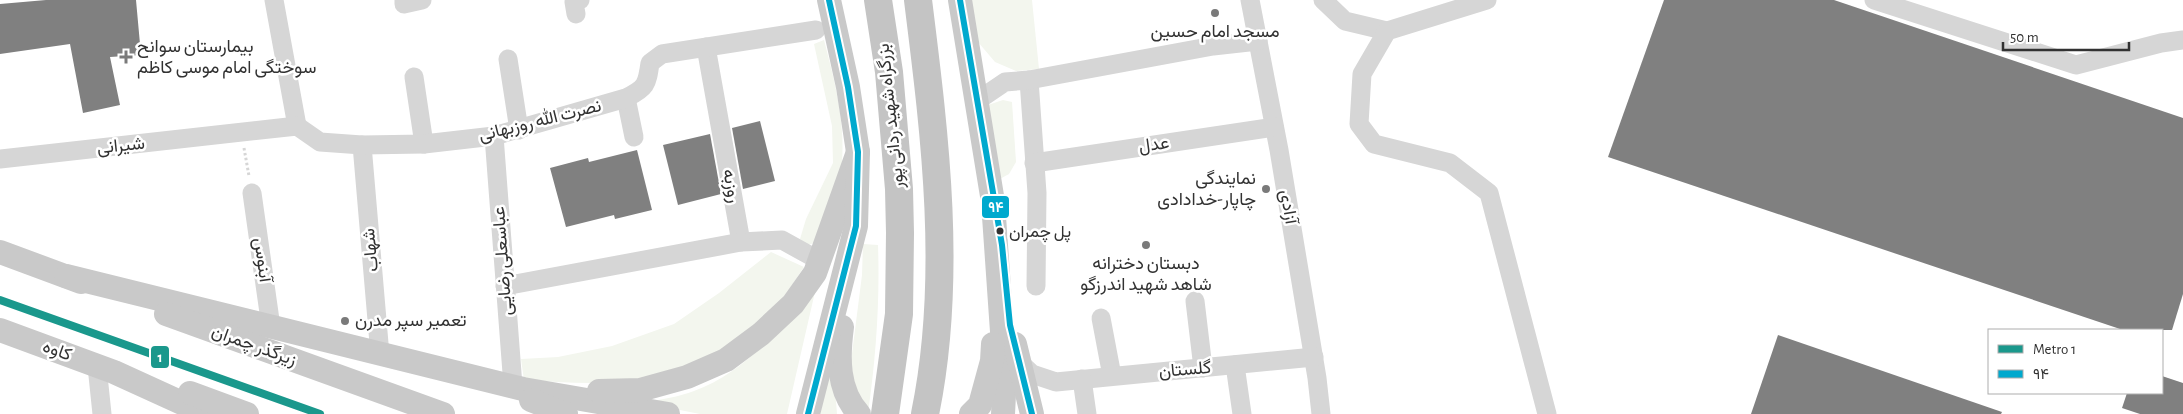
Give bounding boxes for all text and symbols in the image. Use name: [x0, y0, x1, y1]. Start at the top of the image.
marker: مسجد امام حسین: [1209, 7, 1221, 19]
scale bar: [2003, 20, 2129, 52]
place label: مسجد امام حسین: [1150, 23, 1280, 43]
text: 50 m: [2010, 30, 2039, 45]
place label: بیمارستان سوانح سوختگی امام موسی کاظم: [137, 38, 316, 79]
street label: بزرگراه شهید ردانی پور: [873, 42, 910, 191]
marker: بیمارستان سوانح سوختگی امام موسی کاظم: [119, 50, 133, 64]
street label: نصرت الله روزبهانی: [476, 94, 604, 146]
street label: عدل: [1138, 134, 1170, 157]
street label: شیرانی: [96, 135, 146, 158]
street label: روزبه: [718, 168, 743, 205]
place label: نمایندگی چاپار-خدادادی: [1157, 169, 1256, 211]
marker: نمایندگی چاپار-خدادادی: [1260, 183, 1272, 195]
street label: آزادی: [1275, 188, 1301, 228]
line badge: ۹۴: [981, 195, 1010, 219]
text: ۹۴: [988, 201, 1004, 215]
street label: عباسعلی رضایی: [490, 206, 517, 316]
place label: پل چمران: [1009, 223, 1071, 243]
marker: پل چمران: [995, 226, 1005, 236]
street label: شهاب: [360, 227, 383, 273]
street label: آبنوس: [249, 236, 275, 285]
marker: دبستان دخترانه شاهد شهید اندرزگو: [1140, 239, 1152, 251]
place label: دبستان دخترانه شاهد شهید اندرزگو: [1080, 255, 1212, 295]
place label: تعمیر سپر مدرن: [355, 312, 466, 332]
marker: تعمیر سپر مدرن: [339, 315, 351, 327]
street label: زیرگذر چمران: [209, 321, 299, 372]
legend: [1988, 329, 2163, 394]
street label: کاوه: [40, 338, 74, 365]
text: Metro 1: [2033, 342, 2076, 357]
line badge: 1: [150, 345, 170, 369]
text: 1: [157, 351, 163, 365]
street label: گلستان: [1158, 358, 1212, 381]
text: ۹۴: [2033, 367, 2049, 382]

